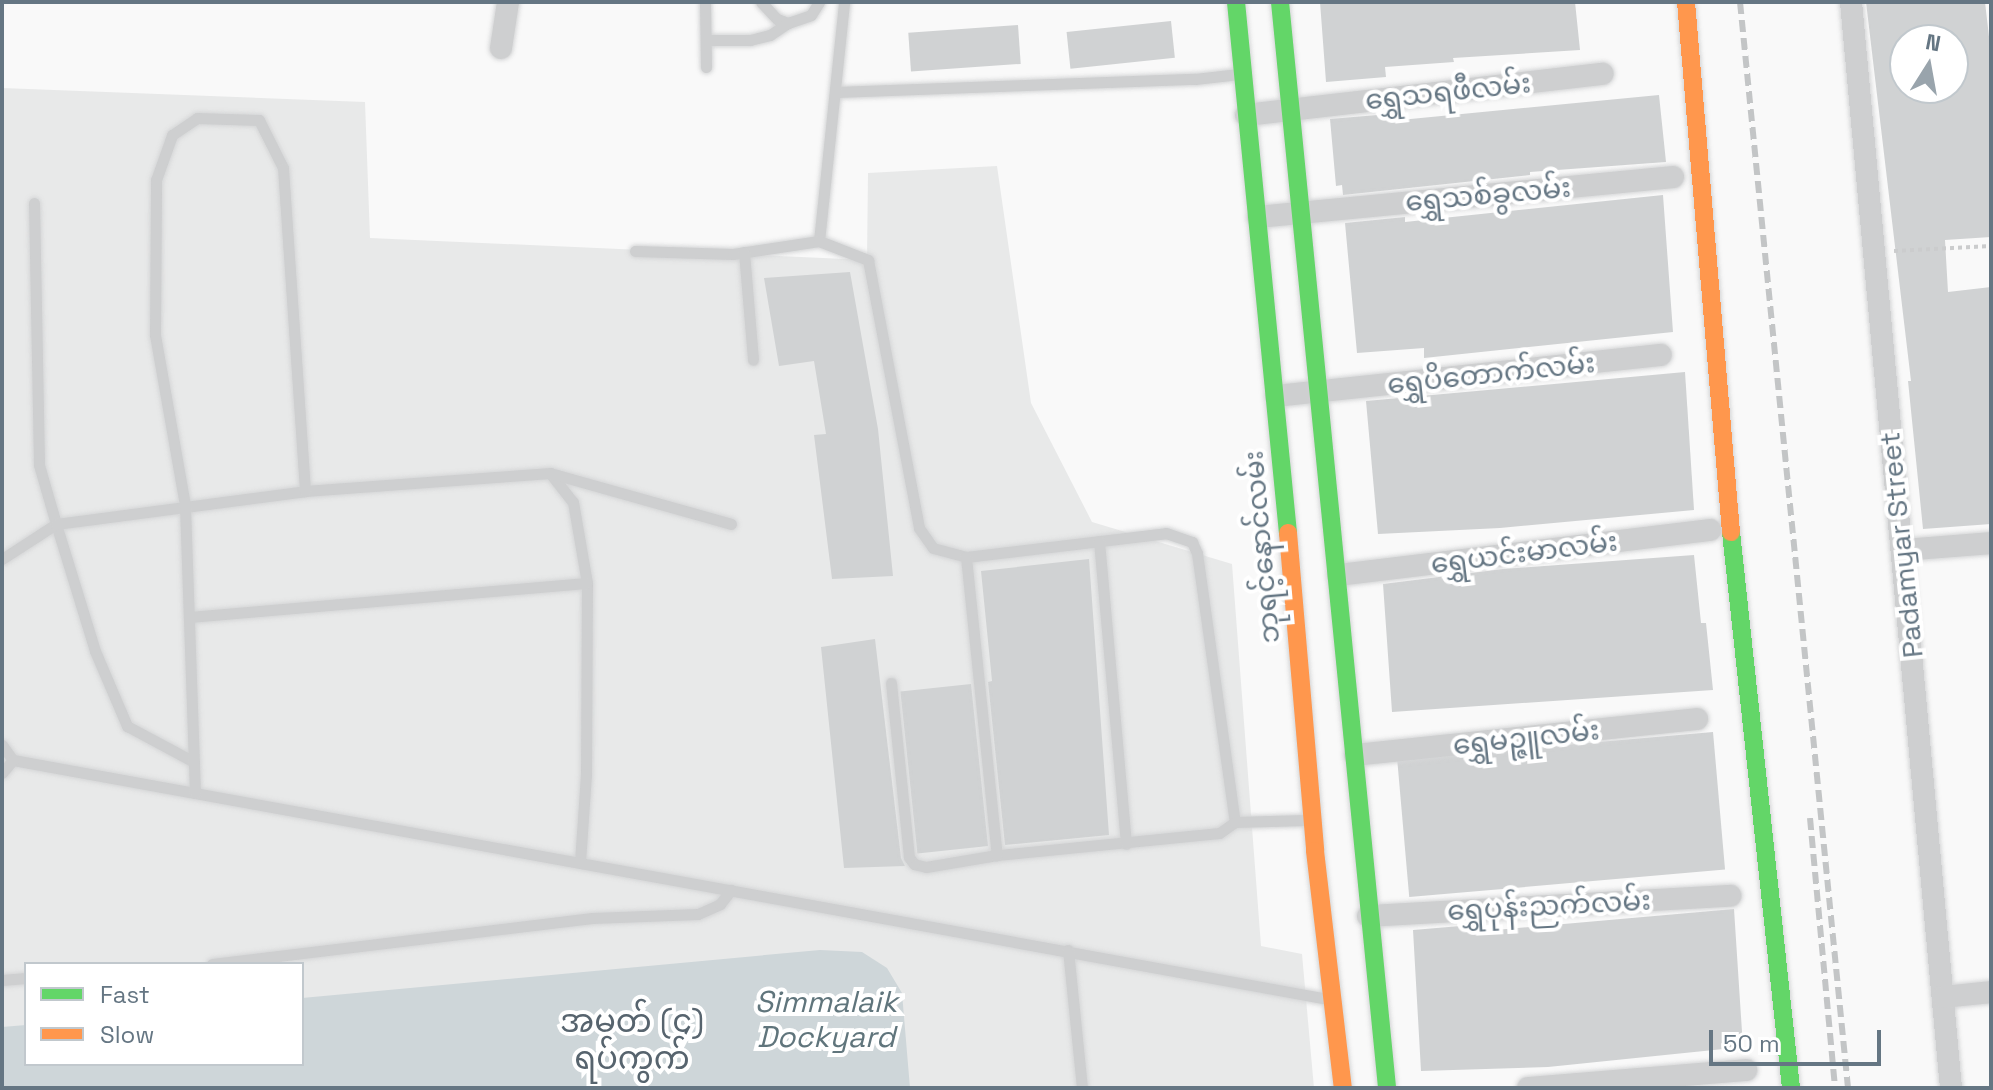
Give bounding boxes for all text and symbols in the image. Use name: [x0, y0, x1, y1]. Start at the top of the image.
north arrow: [1889, 24, 1969, 104]
text: N: [1923, 27, 1943, 58]
street label: ရွှေသရဖီလမ်း: [1363, 66, 1533, 116]
street label: ရွှေသစ်ခွလမ်း: [1404, 170, 1572, 218]
street label: ရွှေပိတောက်လမ်း: [1385, 345, 1597, 401]
street label: Padamyar Street: [1872, 430, 1930, 660]
street label: ဘုရင့်နောင်လမ်း: [1236, 449, 1286, 645]
street label: ရွှေယင်းမာလမ်း: [1429, 524, 1619, 580]
street label: ရွှေမဉ္ဇူလမ်း: [1451, 713, 1601, 761]
street label: ရွှေပုန်းညက်လမ်း: [1446, 883, 1652, 927]
legend: [24, 962, 304, 1066]
text: Fast: [100, 979, 150, 1010]
water label: Simmalaik Dockyard: [755, 984, 897, 1054]
district label: အမှတ် (၄) ရပ်ကွက်: [560, 1003, 704, 1078]
scale bar: [1713, 1014, 1885, 1064]
text: Slow: [100, 1019, 154, 1050]
text: 50 m: [1723, 1028, 1780, 1059]

